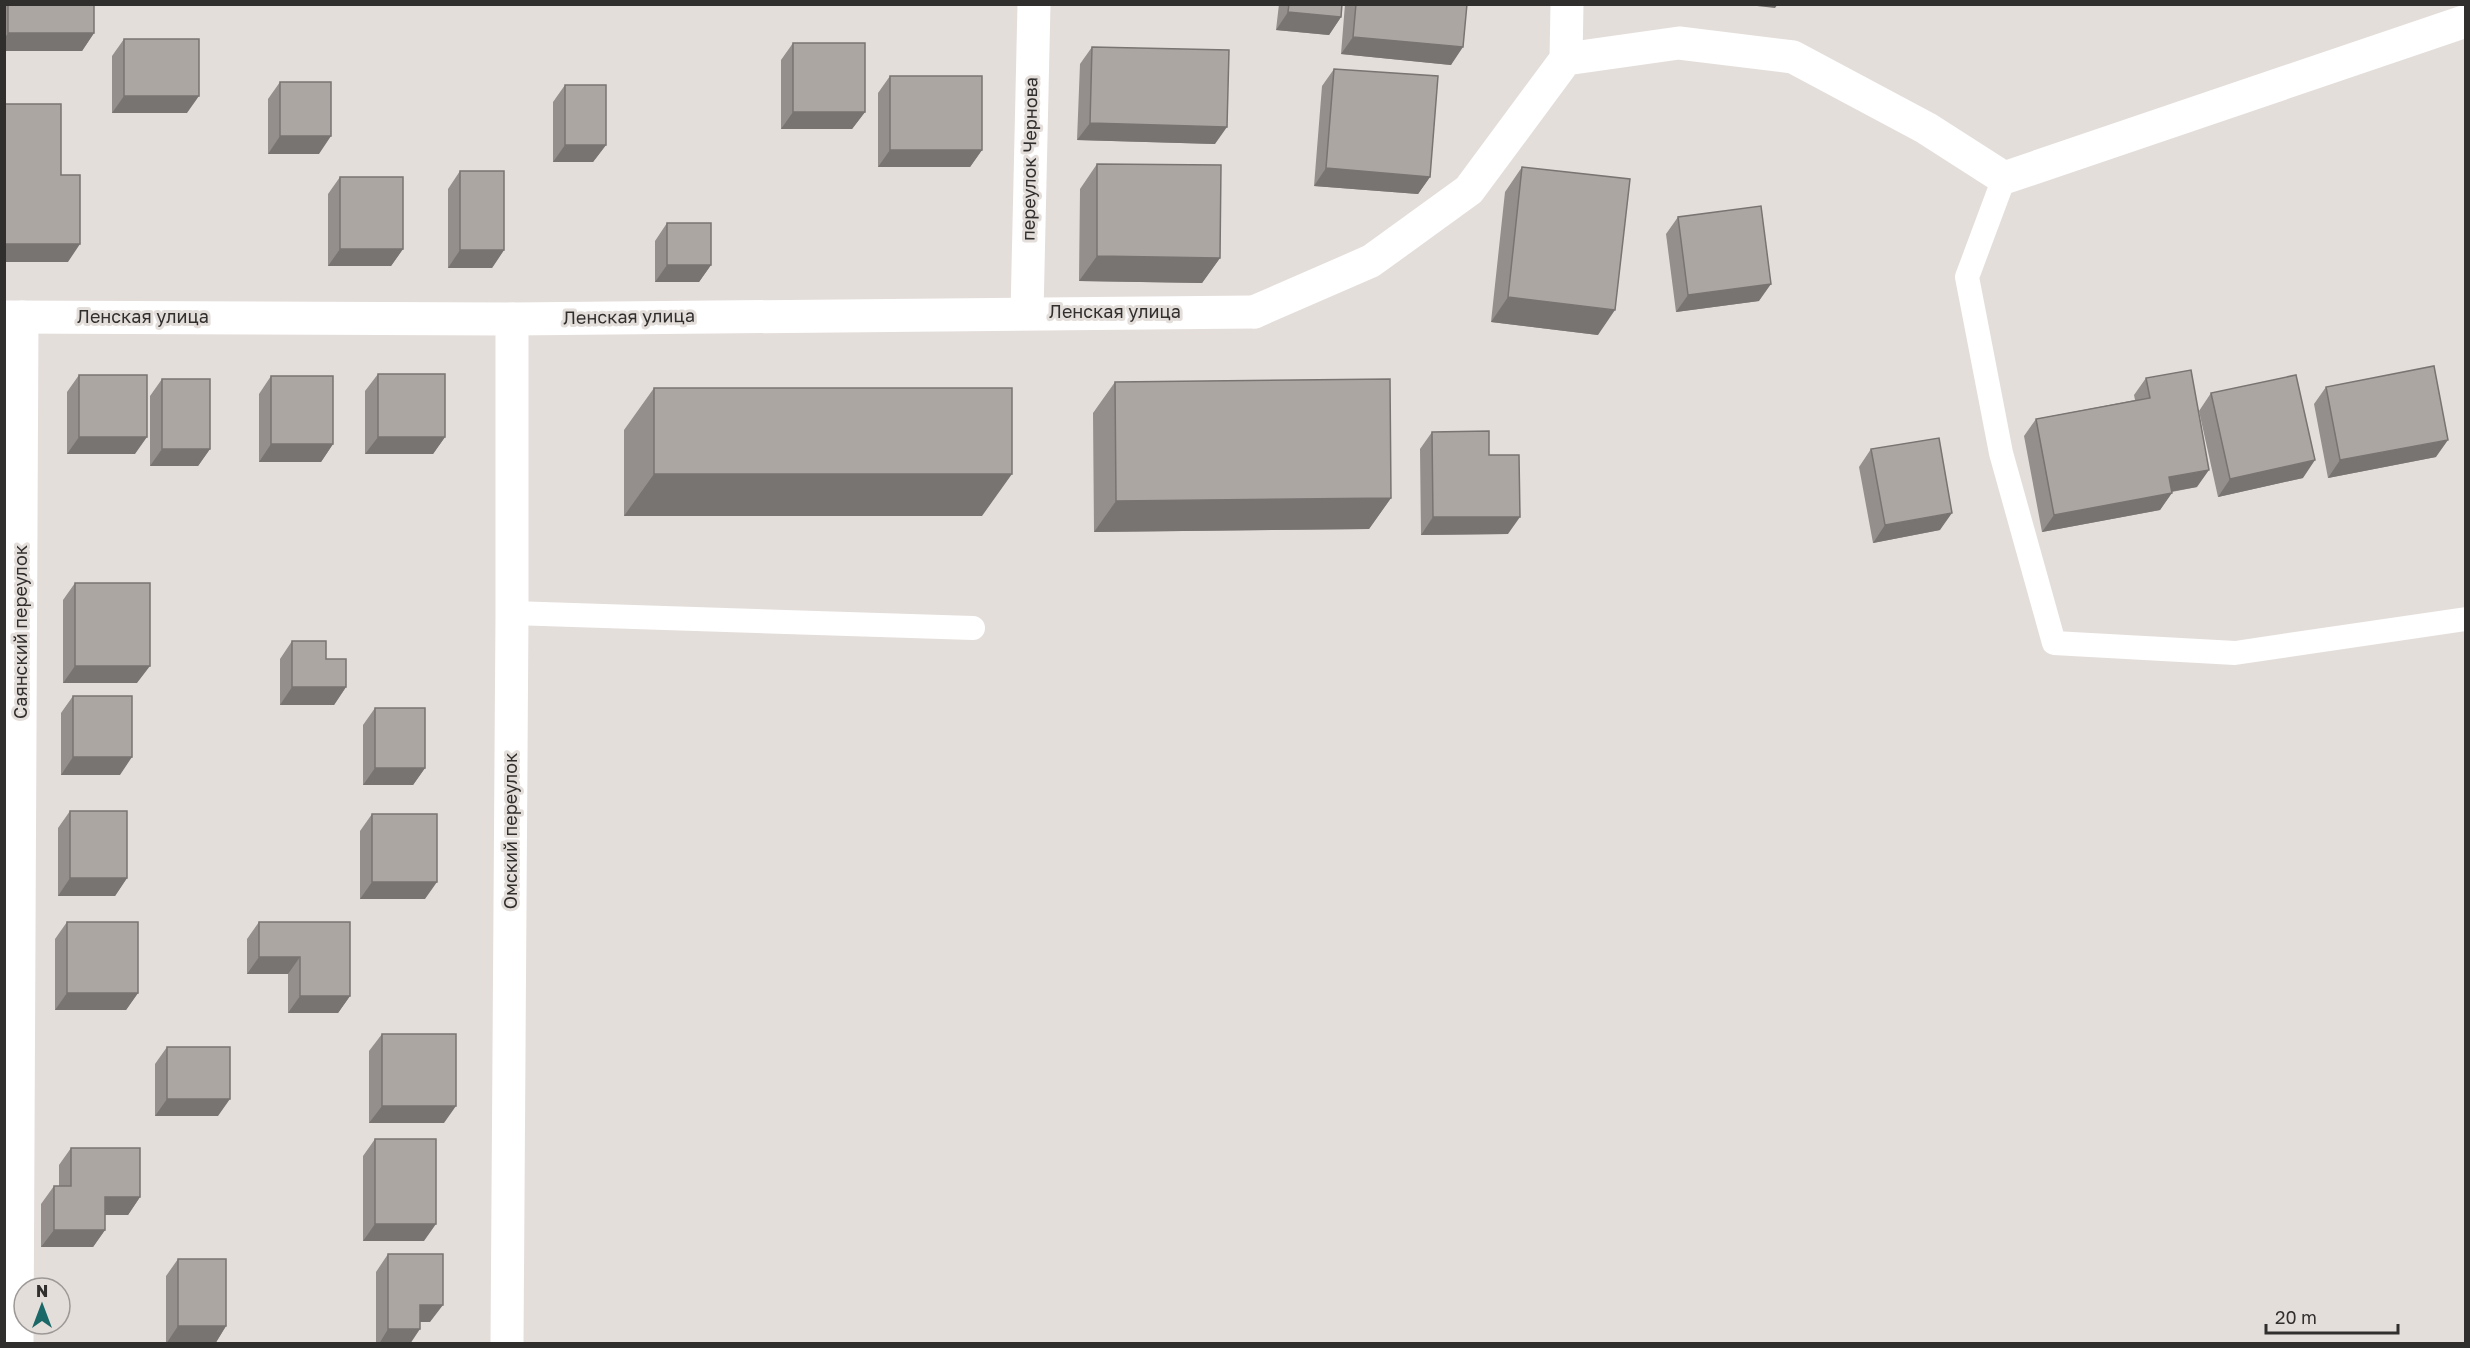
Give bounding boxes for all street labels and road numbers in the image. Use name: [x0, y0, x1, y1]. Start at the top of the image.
street label: переулок Чернова: [1017, 77, 1041, 241]
street label: Ленская улица: [1049, 300, 1181, 322]
street label: Ленская улица: [563, 304, 695, 328]
street label: Ленская улица: [77, 305, 209, 327]
street label: Саянский переулок: [9, 545, 31, 719]
street label: Омский переулок: [499, 753, 521, 909]

